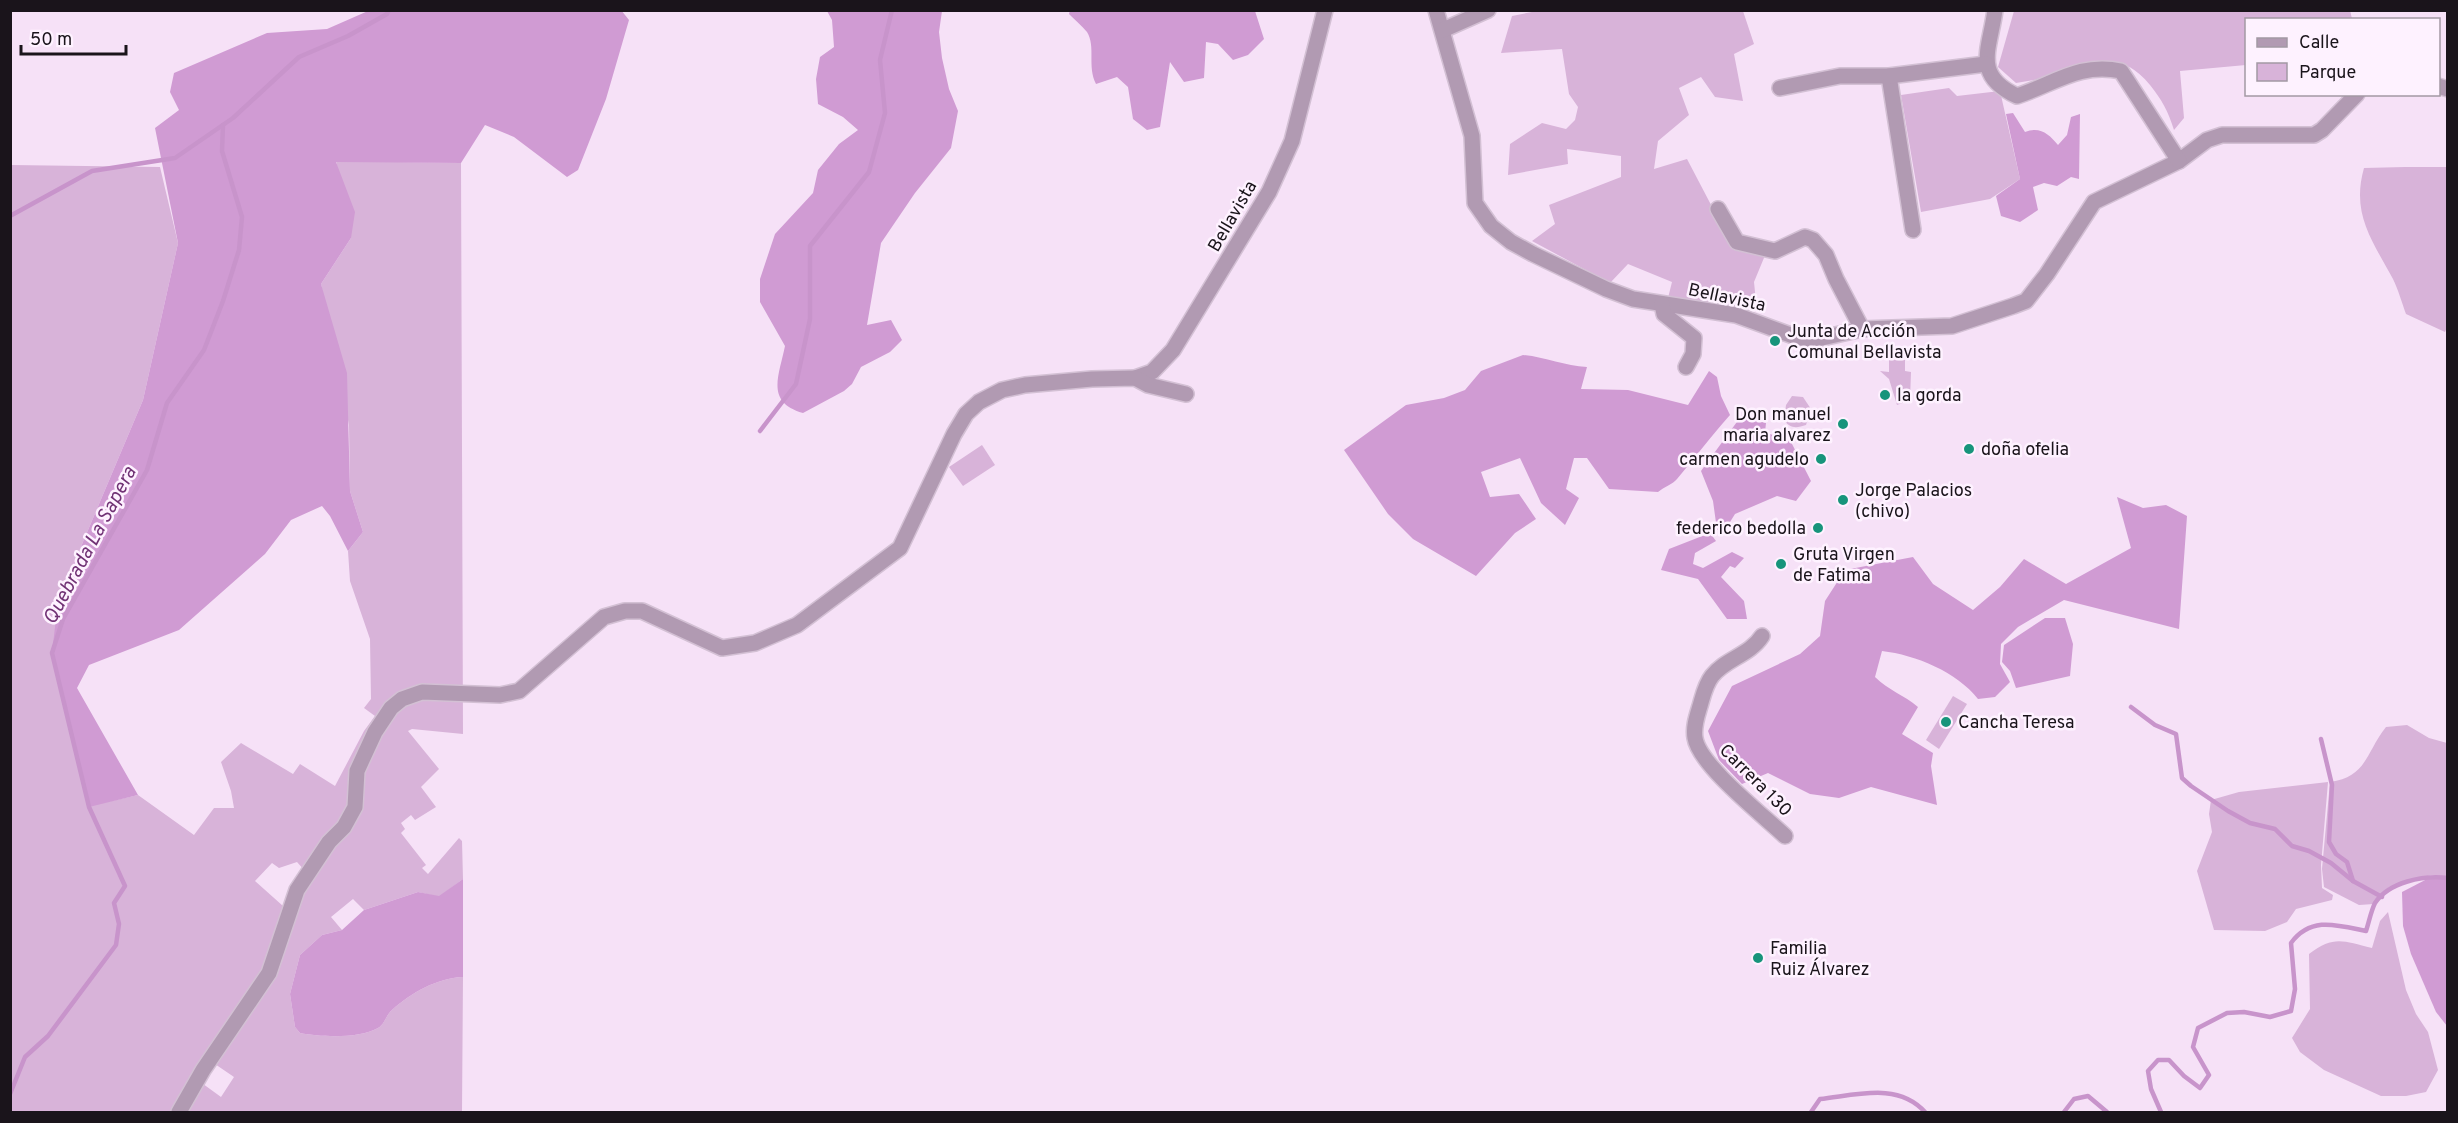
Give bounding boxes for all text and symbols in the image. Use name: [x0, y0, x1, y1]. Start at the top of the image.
scale bar: [21, 18, 126, 56]
legend: [2245, 18, 2440, 96]
text: 50 m: [30, 29, 72, 52]
text: Calle: [2299, 32, 2339, 55]
text: Parque: [2299, 62, 2356, 85]
street label: Bellavista: [1204, 177, 1263, 257]
street label: Bellavista: [1686, 279, 1768, 318]
place label: Junta de Acción Comunal Bellavista: [1787, 321, 1942, 365]
marker: Junta de Acción Comunal Bellavista: [1768, 334, 1782, 348]
place label: la gorda: [1897, 385, 1962, 408]
marker: la gorda: [1878, 388, 1892, 402]
place label: Don manuel maria alvarez: [1723, 404, 1831, 448]
marker: Don manuel maria alvarez: [1836, 417, 1850, 431]
place label: doña ofelia: [1981, 439, 2069, 462]
marker: doña ofelia: [1962, 442, 1976, 456]
place label: carmen agudelo: [1679, 449, 1809, 472]
marker: carmen agudelo: [1814, 452, 1828, 466]
water label: Quebrada La Sapera: [38, 462, 144, 630]
place label: Jorge Palacios (chivo): [1855, 480, 1972, 524]
marker: Jorge Palacios (chivo): [1836, 493, 1850, 507]
place label: federico bedolla: [1676, 518, 1806, 541]
marker: federico bedolla: [1811, 521, 1825, 535]
place label: Gruta Virgen de Fatima: [1793, 544, 1895, 588]
marker: Gruta Virgen de Fatima: [1774, 557, 1788, 571]
place label: Cancha Teresa: [1958, 712, 2074, 735]
marker: Cancha Teresa: [1939, 715, 1953, 729]
street label: Carrera 130: [1714, 740, 1796, 822]
place label: Familia Ruiz Álvarez: [1770, 938, 1870, 982]
marker: Familia Ruiz Álvarez: [1751, 951, 1765, 965]

